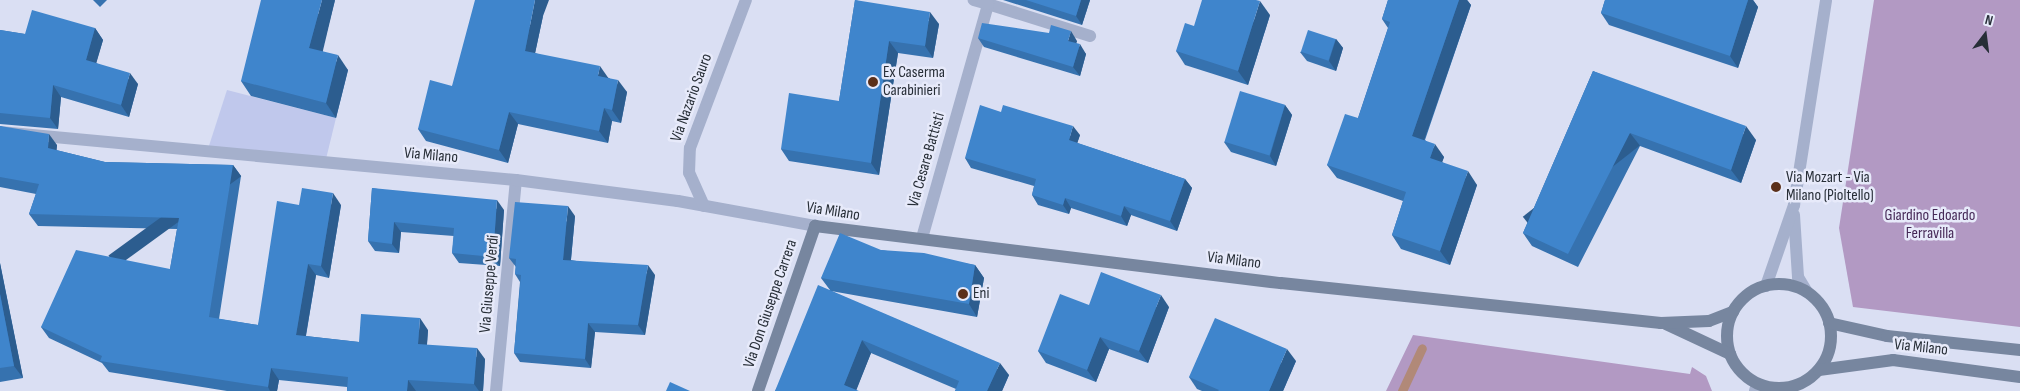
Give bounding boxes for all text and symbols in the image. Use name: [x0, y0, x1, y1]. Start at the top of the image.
north arrow: [1960, 10, 2010, 60]
text: N: [1983, 11, 1995, 29]
street label: Via Nazario Sauro: [667, 51, 717, 145]
place label: Ex Caserma Carabinieri: [883, 63, 945, 101]
marker: Ex Caserma Carabinieri: [867, 76, 879, 88]
street label: Via Cesare Battisti: [904, 110, 950, 210]
street label: Via Milano: [403, 144, 459, 168]
place label: Via Mozart - Via Milano (Pioltello): [1786, 168, 1874, 206]
marker: Via Mozart - Via Milano (Pioltello): [1770, 181, 1782, 193]
street label: Via Milano: [805, 198, 861, 226]
park label: Giardino Edoardo Ferravilla: [1885, 206, 1975, 244]
street label: Via Giuseppe Verdi: [476, 234, 504, 334]
street label: Via Don Giuseppe Carrera: [740, 237, 802, 371]
street label: Via Milano: [1206, 248, 1262, 274]
place label: Eni: [973, 284, 989, 304]
marker: Eni: [957, 288, 969, 300]
street label: Via Milano: [1893, 336, 1949, 360]

